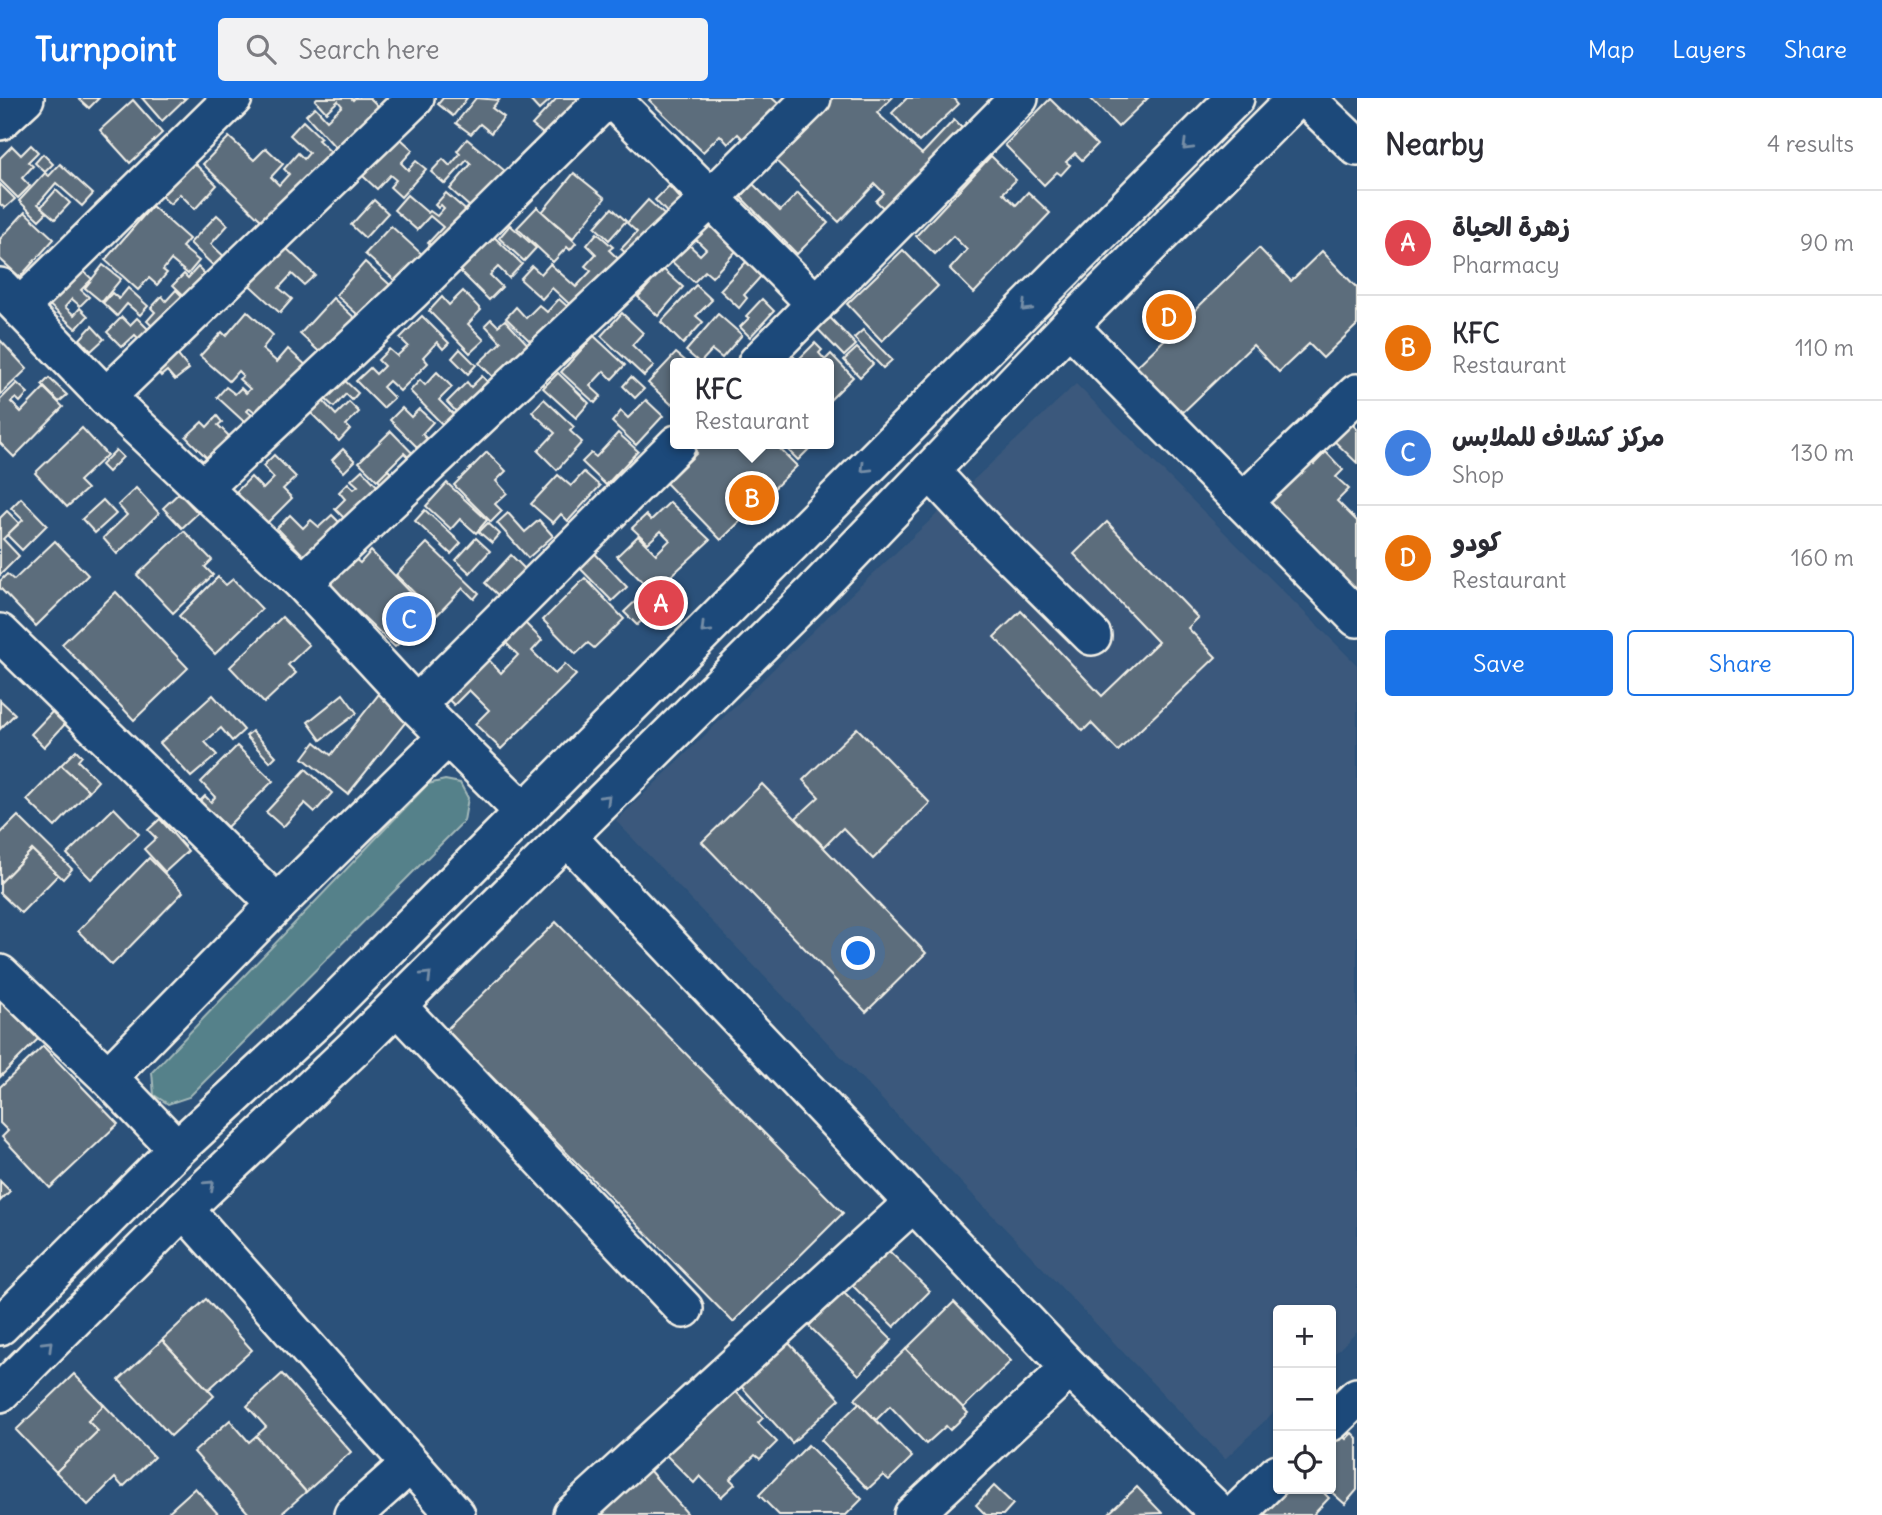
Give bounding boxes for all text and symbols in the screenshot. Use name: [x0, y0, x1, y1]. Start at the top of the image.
search box: [218, 18, 708, 81]
text: Turnpoint: [35, 28, 176, 70]
icon: search: [242, 30, 280, 68]
text: Search here: [298, 33, 439, 66]
text: Map: [1588, 34, 1634, 64]
text: Layers: [1672, 34, 1746, 64]
text: Share: [1784, 34, 1847, 64]
text: Nearby: [1385, 125, 1485, 163]
text: 4 results: [1767, 129, 1854, 158]
one-way arrow: [1182, 138, 1195, 151]
text: زهرة الحياة: [1452, 210, 1570, 243]
text: A: [1401, 228, 1415, 257]
text: 90 m: [1800, 228, 1854, 257]
text: Pharmacy: [1452, 250, 1560, 279]
pin: D: [1146, 291, 1192, 343]
one-way arrow: [1021, 298, 1034, 311]
text: KFC: [1452, 317, 1500, 350]
text: B: [1400, 333, 1416, 362]
text: 110 m: [1795, 333, 1854, 362]
text: Restaurant: [1452, 350, 1566, 379]
popup: [670, 358, 834, 449]
text: KFC: [695, 373, 742, 406]
text: Restaurant: [695, 406, 809, 435]
text: مركز كشلاف للملابس: [1452, 420, 1665, 453]
text: C: [1400, 438, 1416, 467]
text: 130 m: [1791, 438, 1854, 467]
one-way arrow: [861, 460, 874, 473]
text: Shop: [1452, 460, 1504, 489]
pin: B: [729, 472, 775, 524]
text: كودو: [1452, 525, 1502, 558]
text: D: [1400, 543, 1416, 572]
text: 160 m: [1791, 543, 1854, 572]
text: Restaurant: [1452, 565, 1566, 594]
pin: A: [638, 577, 684, 629]
pin: C: [386, 593, 432, 645]
one-way arrow: [700, 621, 713, 634]
button: Save: [1385, 630, 1613, 696]
button: Share: [1627, 630, 1854, 696]
one-way arrow: [598, 794, 611, 807]
your location: [841, 936, 875, 970]
one-way arrow: [419, 972, 432, 985]
one-way arrow: [202, 1180, 215, 1193]
map controls: [1273, 1305, 1336, 1494]
button: +: [1273, 1305, 1336, 1368]
one-way arrow: [40, 1340, 53, 1353]
button: −: [1273, 1368, 1336, 1431]
button: locate: [1273, 1431, 1336, 1494]

